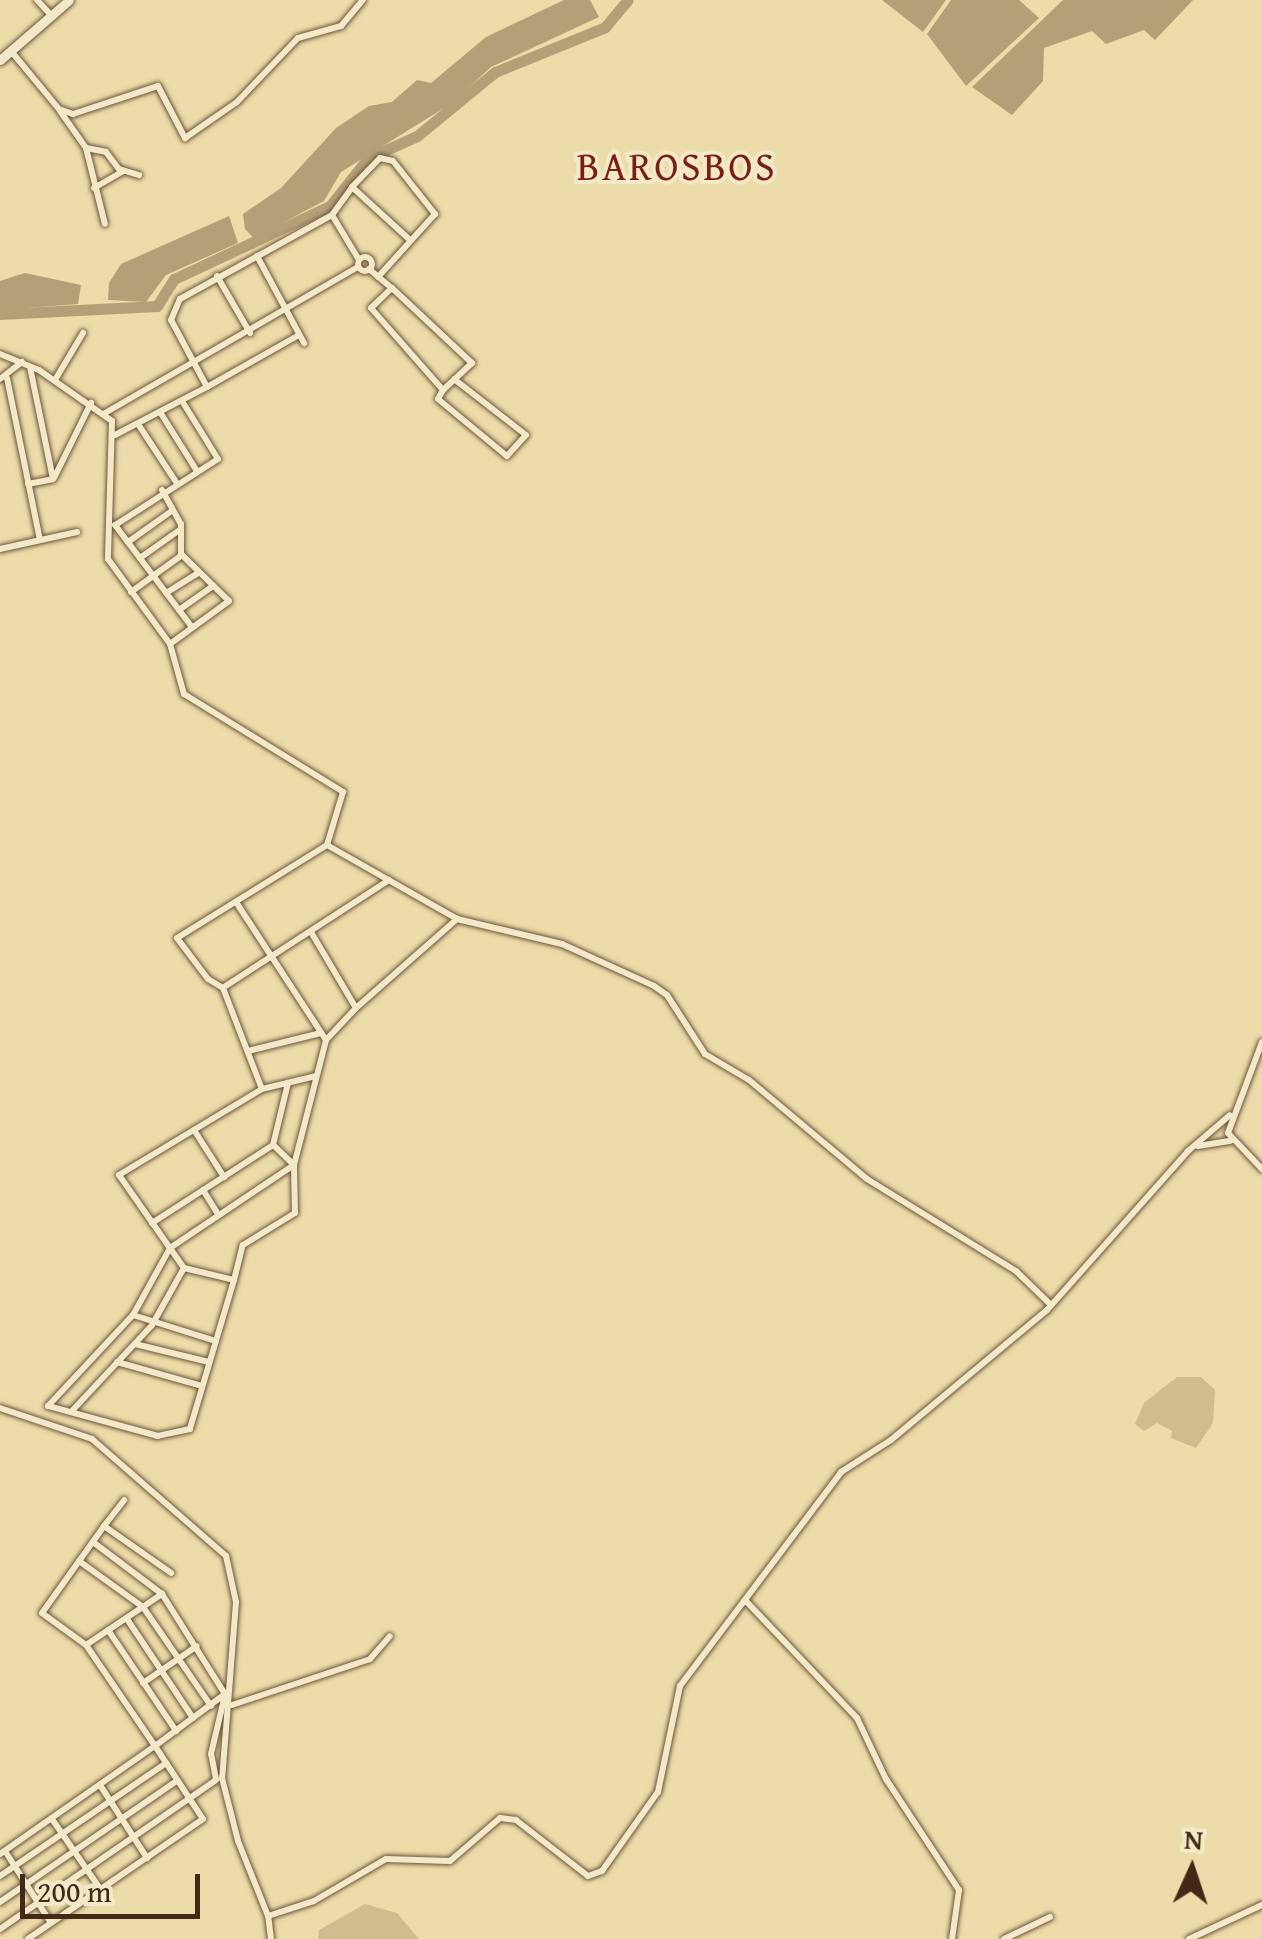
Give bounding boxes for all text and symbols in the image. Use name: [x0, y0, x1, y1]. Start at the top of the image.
district label: BAROSBOS: [577, 142, 777, 190]
text: N: [1183, 1818, 1204, 1860]
north arrow: [1142, 1819, 1242, 1919]
scale bar: [25, 1854, 205, 1916]
text: 200 m: [37, 1869, 111, 1913]

